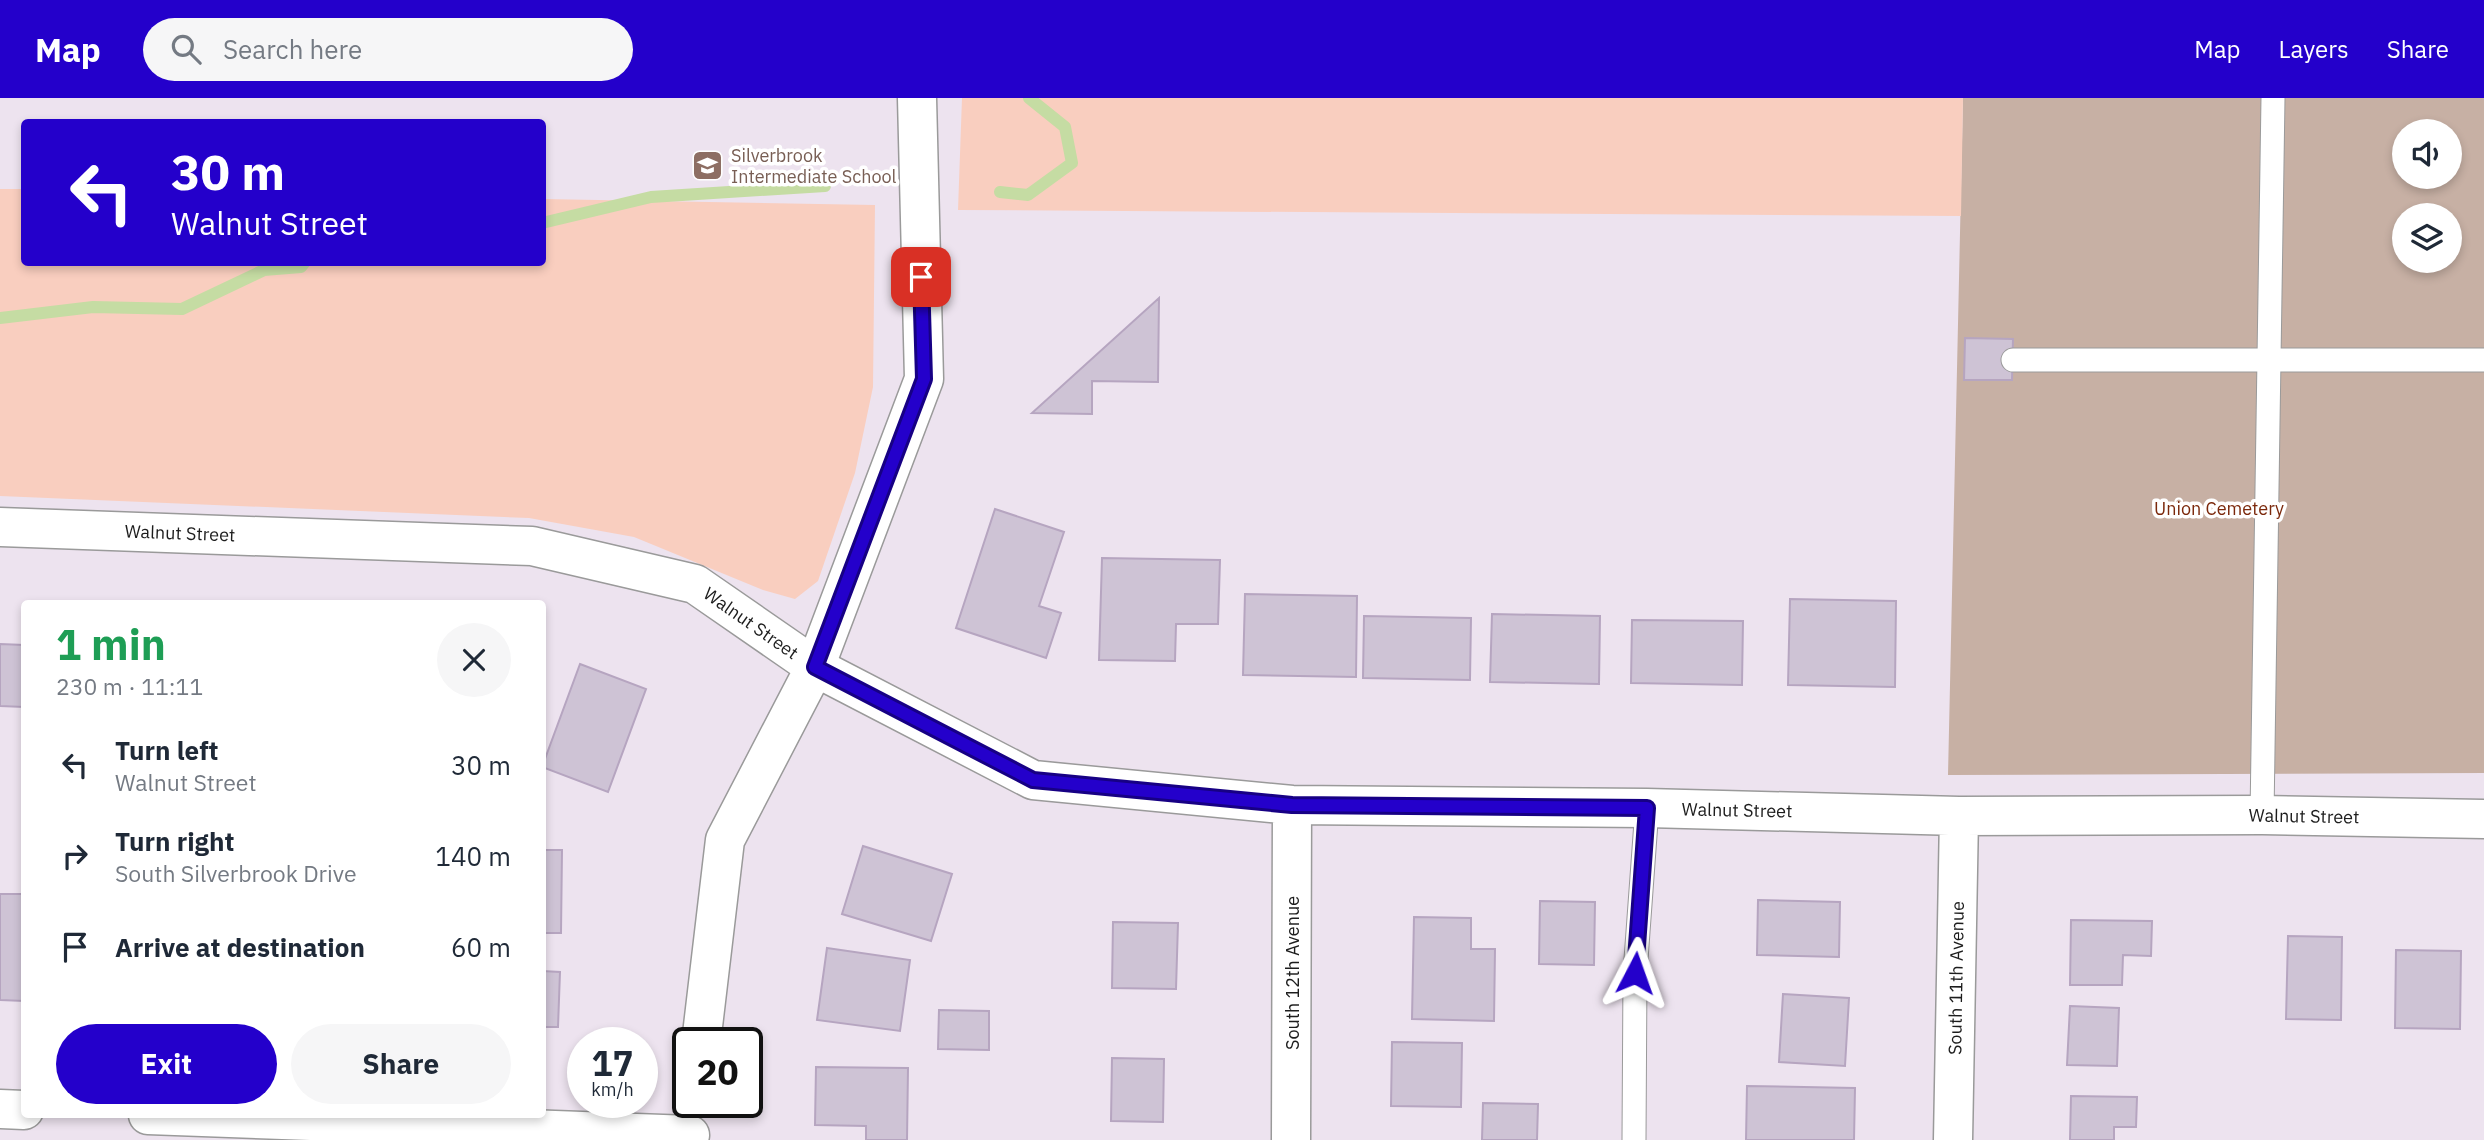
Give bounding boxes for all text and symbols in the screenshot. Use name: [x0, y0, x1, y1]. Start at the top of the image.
search box: [143, 18, 633, 81]
text: Map: [35, 28, 101, 71]
icon: search: [167, 30, 205, 68]
text: Search here: [223, 32, 362, 66]
text: Map: [2194, 33, 2241, 65]
text: Layers: [2279, 33, 2349, 65]
text: Share: [2387, 33, 2449, 65]
map controls: [2392, 119, 2462, 273]
button: sound: [2392, 119, 2462, 189]
text: 30 m: [171, 140, 285, 203]
place label: Silverbrook Intermediate School: [731, 144, 897, 188]
icon: left: [56, 147, 147, 238]
school or university icon: Silverbrook Intermediate School: [691, 148, 725, 182]
text: Walnut Street: [171, 202, 368, 244]
button: layers: [2392, 203, 2462, 273]
pin: [891, 247, 951, 307]
icon: arrive: [902, 258, 940, 296]
park label: Union Cemetery: [2154, 497, 2284, 520]
street label: Walnut Street: [124, 520, 236, 546]
street label: Walnut Street: [699, 582, 803, 664]
text: 1 min: [56, 617, 166, 672]
button: close: [437, 623, 511, 697]
text: 230 m · 11:11: [56, 671, 203, 701]
text: Turn left: [115, 733, 218, 767]
icon: left: [56, 746, 94, 784]
text: 30 m: [451, 748, 511, 782]
text: Walnut Street: [115, 767, 257, 797]
street label: Walnut Street: [1681, 798, 1793, 822]
street label: Walnut Street: [2248, 804, 2360, 828]
text: Turn right: [115, 824, 234, 858]
icon: right: [56, 837, 94, 875]
text: 140 m: [435, 839, 511, 873]
text: South Silverbrook Drive: [115, 858, 357, 888]
street label: South 12th Avenue: [1281, 896, 1304, 1050]
street label: South 11th Avenue: [1943, 901, 1969, 1055]
icon: arrive: [56, 928, 94, 966]
text: Arrive at destination: [115, 930, 365, 964]
text: 60 m: [451, 930, 511, 964]
position arrow: [1598, 936, 1672, 1010]
button: Exit: [56, 1024, 277, 1104]
button: Share: [291, 1024, 511, 1104]
speed limit sign: 20: [672, 1027, 763, 1118]
text: 17: [591, 1040, 634, 1086]
text: km/h: [591, 1078, 634, 1101]

